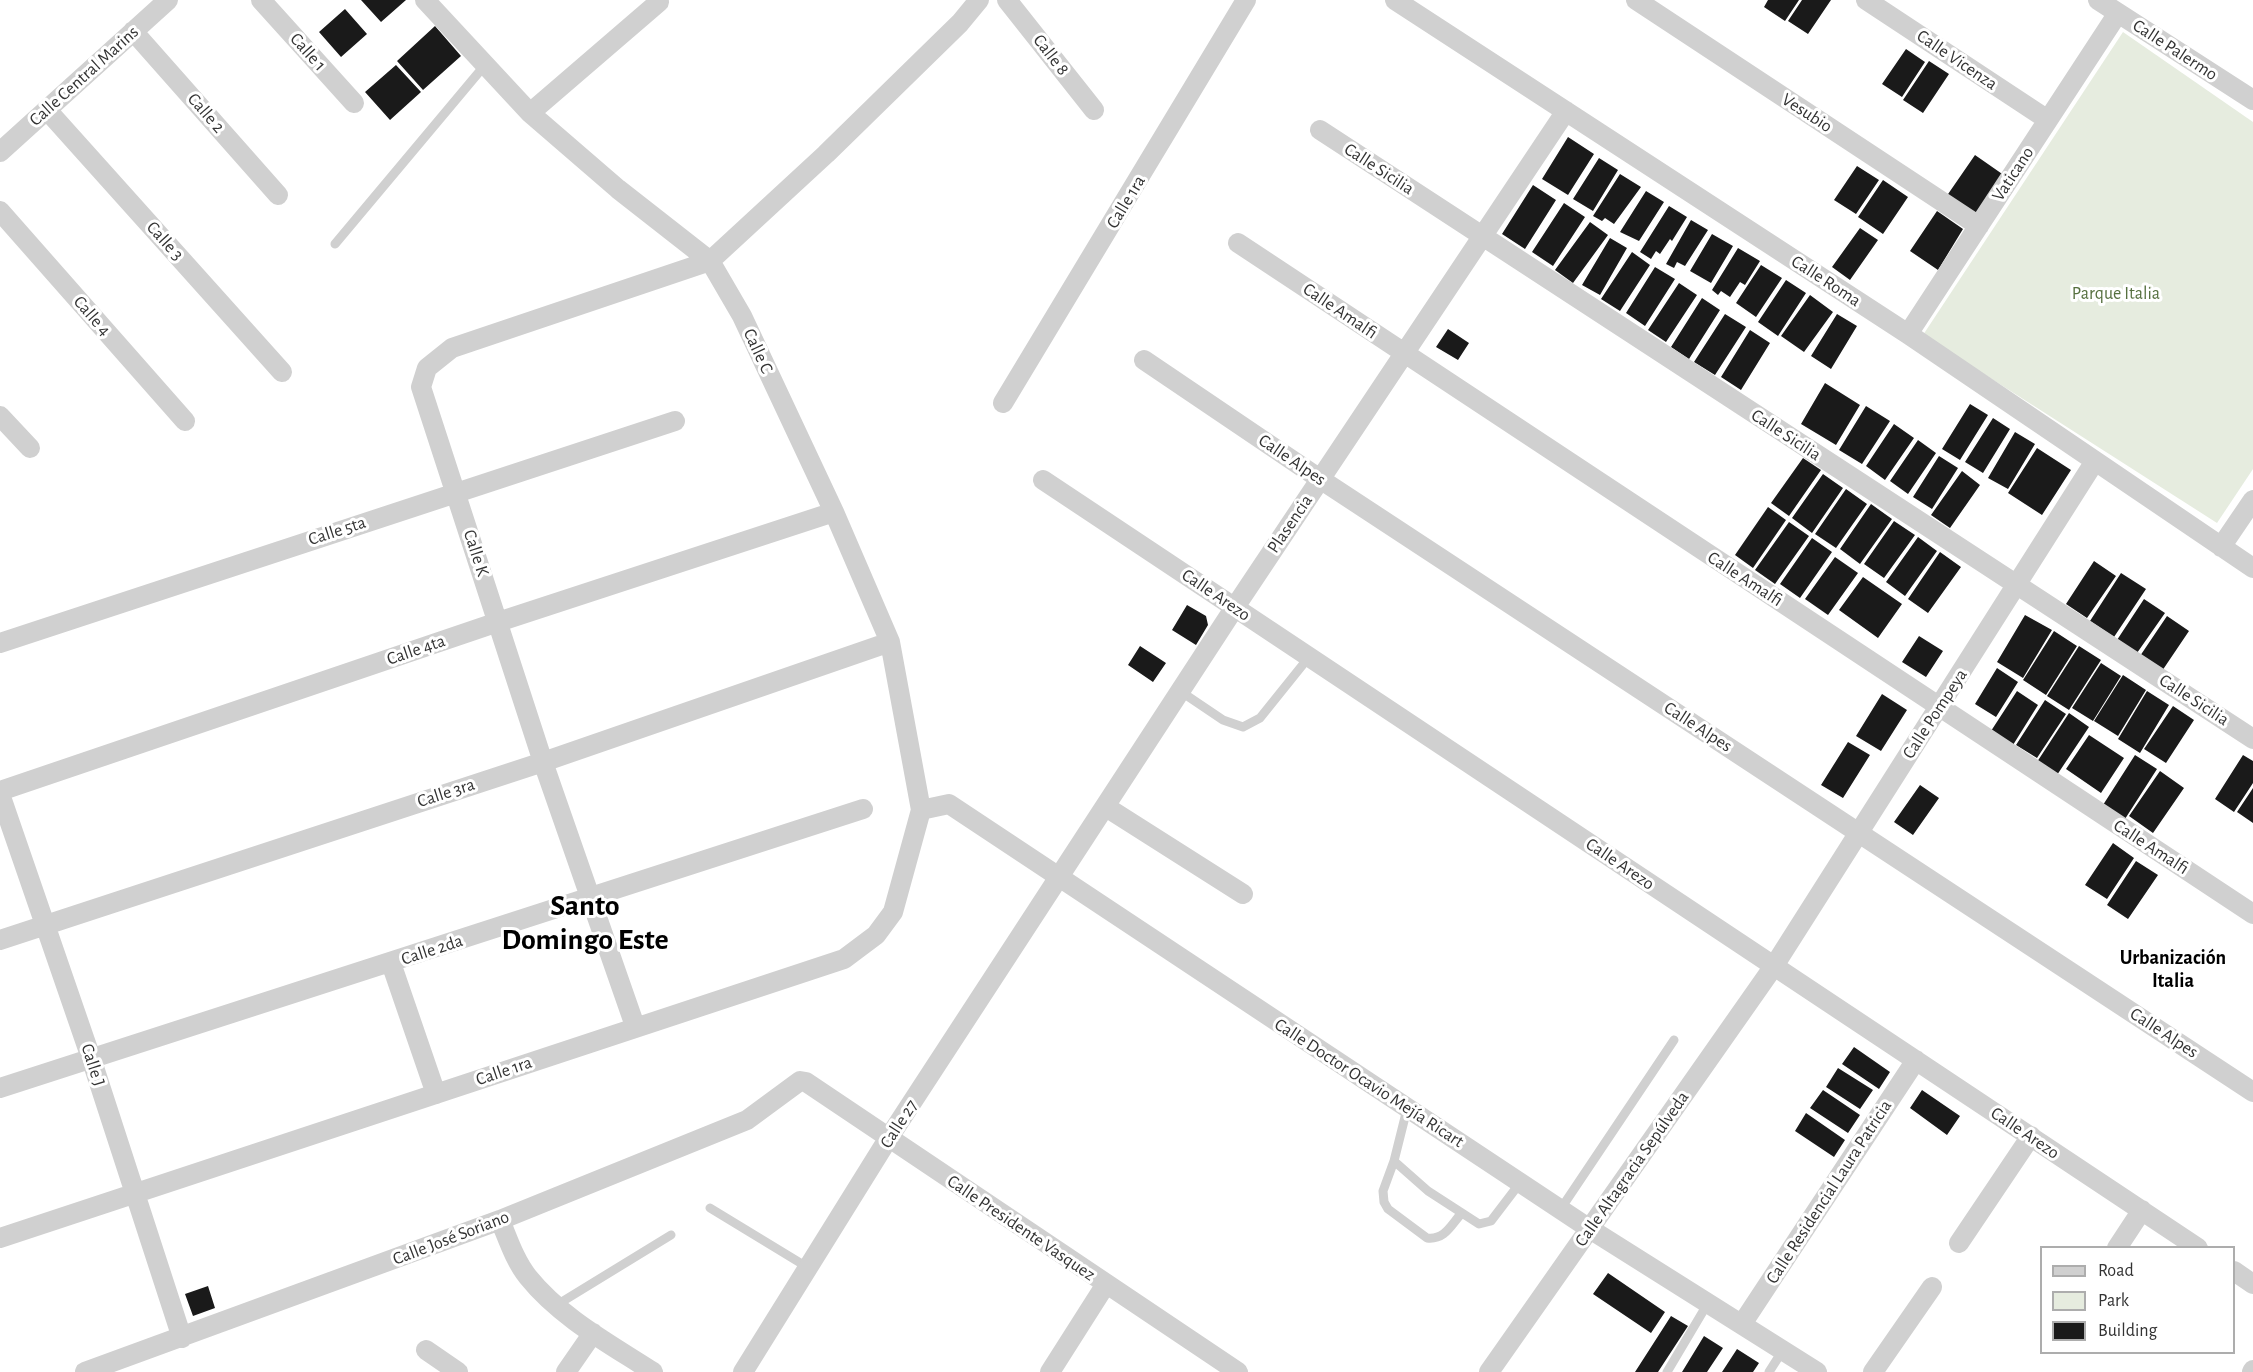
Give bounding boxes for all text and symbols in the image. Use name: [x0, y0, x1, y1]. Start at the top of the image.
street label: Calle Palermo: [2129, 15, 2221, 85]
street label: Calle Central Marins: [25, 21, 143, 131]
street label: Calle Vicenza: [1913, 25, 2001, 95]
street label: Calle 1: [285, 28, 331, 76]
street label: Calle 8: [1028, 30, 1074, 80]
street label: Calle 2: [183, 89, 229, 137]
street label: Vesubio: [1778, 89, 1836, 137]
street label: Calle Sicilia: [1340, 138, 1418, 200]
street label: Vaticano: [1987, 143, 2039, 205]
street label: Calle 1ra: [1102, 172, 1150, 232]
street label: Calle 3: [142, 217, 188, 265]
street label: Calle Roma: [1787, 251, 1865, 311]
street label: Calle Amalfi: [1299, 278, 1381, 344]
park label: Parque Italia: [2072, 283, 2160, 305]
street label: Calle 4: [69, 291, 115, 341]
street label: Calle C: [738, 325, 778, 377]
street label: Calle Sicilia: [1747, 404, 1825, 466]
street label: Calle Alpes: [1254, 430, 1330, 490]
street label: Plasencia: [1263, 491, 1317, 557]
street label: Calle 5ta: [305, 512, 369, 550]
street label: Calle K: [458, 527, 494, 579]
street label: Calle Amalfi: [1703, 547, 1787, 611]
street label: Calle Arezo: [1178, 564, 1254, 626]
street label: Calle 4ta: [384, 630, 448, 670]
street label: Calle Pompeya: [1898, 665, 1972, 763]
street label: Calle Sicilia: [2155, 669, 2233, 731]
street label: Calle Alpes: [1660, 697, 1736, 757]
street label: Calle 3ra: [415, 774, 477, 812]
street label: Calle Amalfi: [2109, 815, 2193, 879]
street label: Calle Arezo: [1582, 833, 1658, 895]
district label: Santo Domingo Este: [501, 888, 669, 958]
street label: Calle 2da: [398, 930, 466, 970]
district label: Urbanización Italia: [2120, 946, 2226, 993]
street label: Calle Alpes: [2126, 1003, 2202, 1063]
street label: Calle Doctor Ocavio Mejía Ricart: [1270, 1014, 1468, 1152]
street label: Calle J: [76, 1041, 110, 1089]
street label: Calle 1ra: [473, 1051, 535, 1091]
street label: Calle Altagracia Sepúlveda: [1570, 1087, 1694, 1251]
street label: Calle 27: [875, 1096, 923, 1152]
street label: Calle Residencial Laura Patricia: [1761, 1096, 1897, 1288]
street label: Calle Arezo: [1987, 1102, 2063, 1164]
street label: Calle Presidente Vasquez: [943, 1170, 1099, 1286]
street label: Calle José Soriano: [390, 1206, 512, 1270]
legend: [2040, 1246, 2235, 1354]
text: Road: [2098, 1262, 2134, 1280]
text: Park: [2098, 1292, 2129, 1310]
text: Building: [2098, 1322, 2157, 1340]

